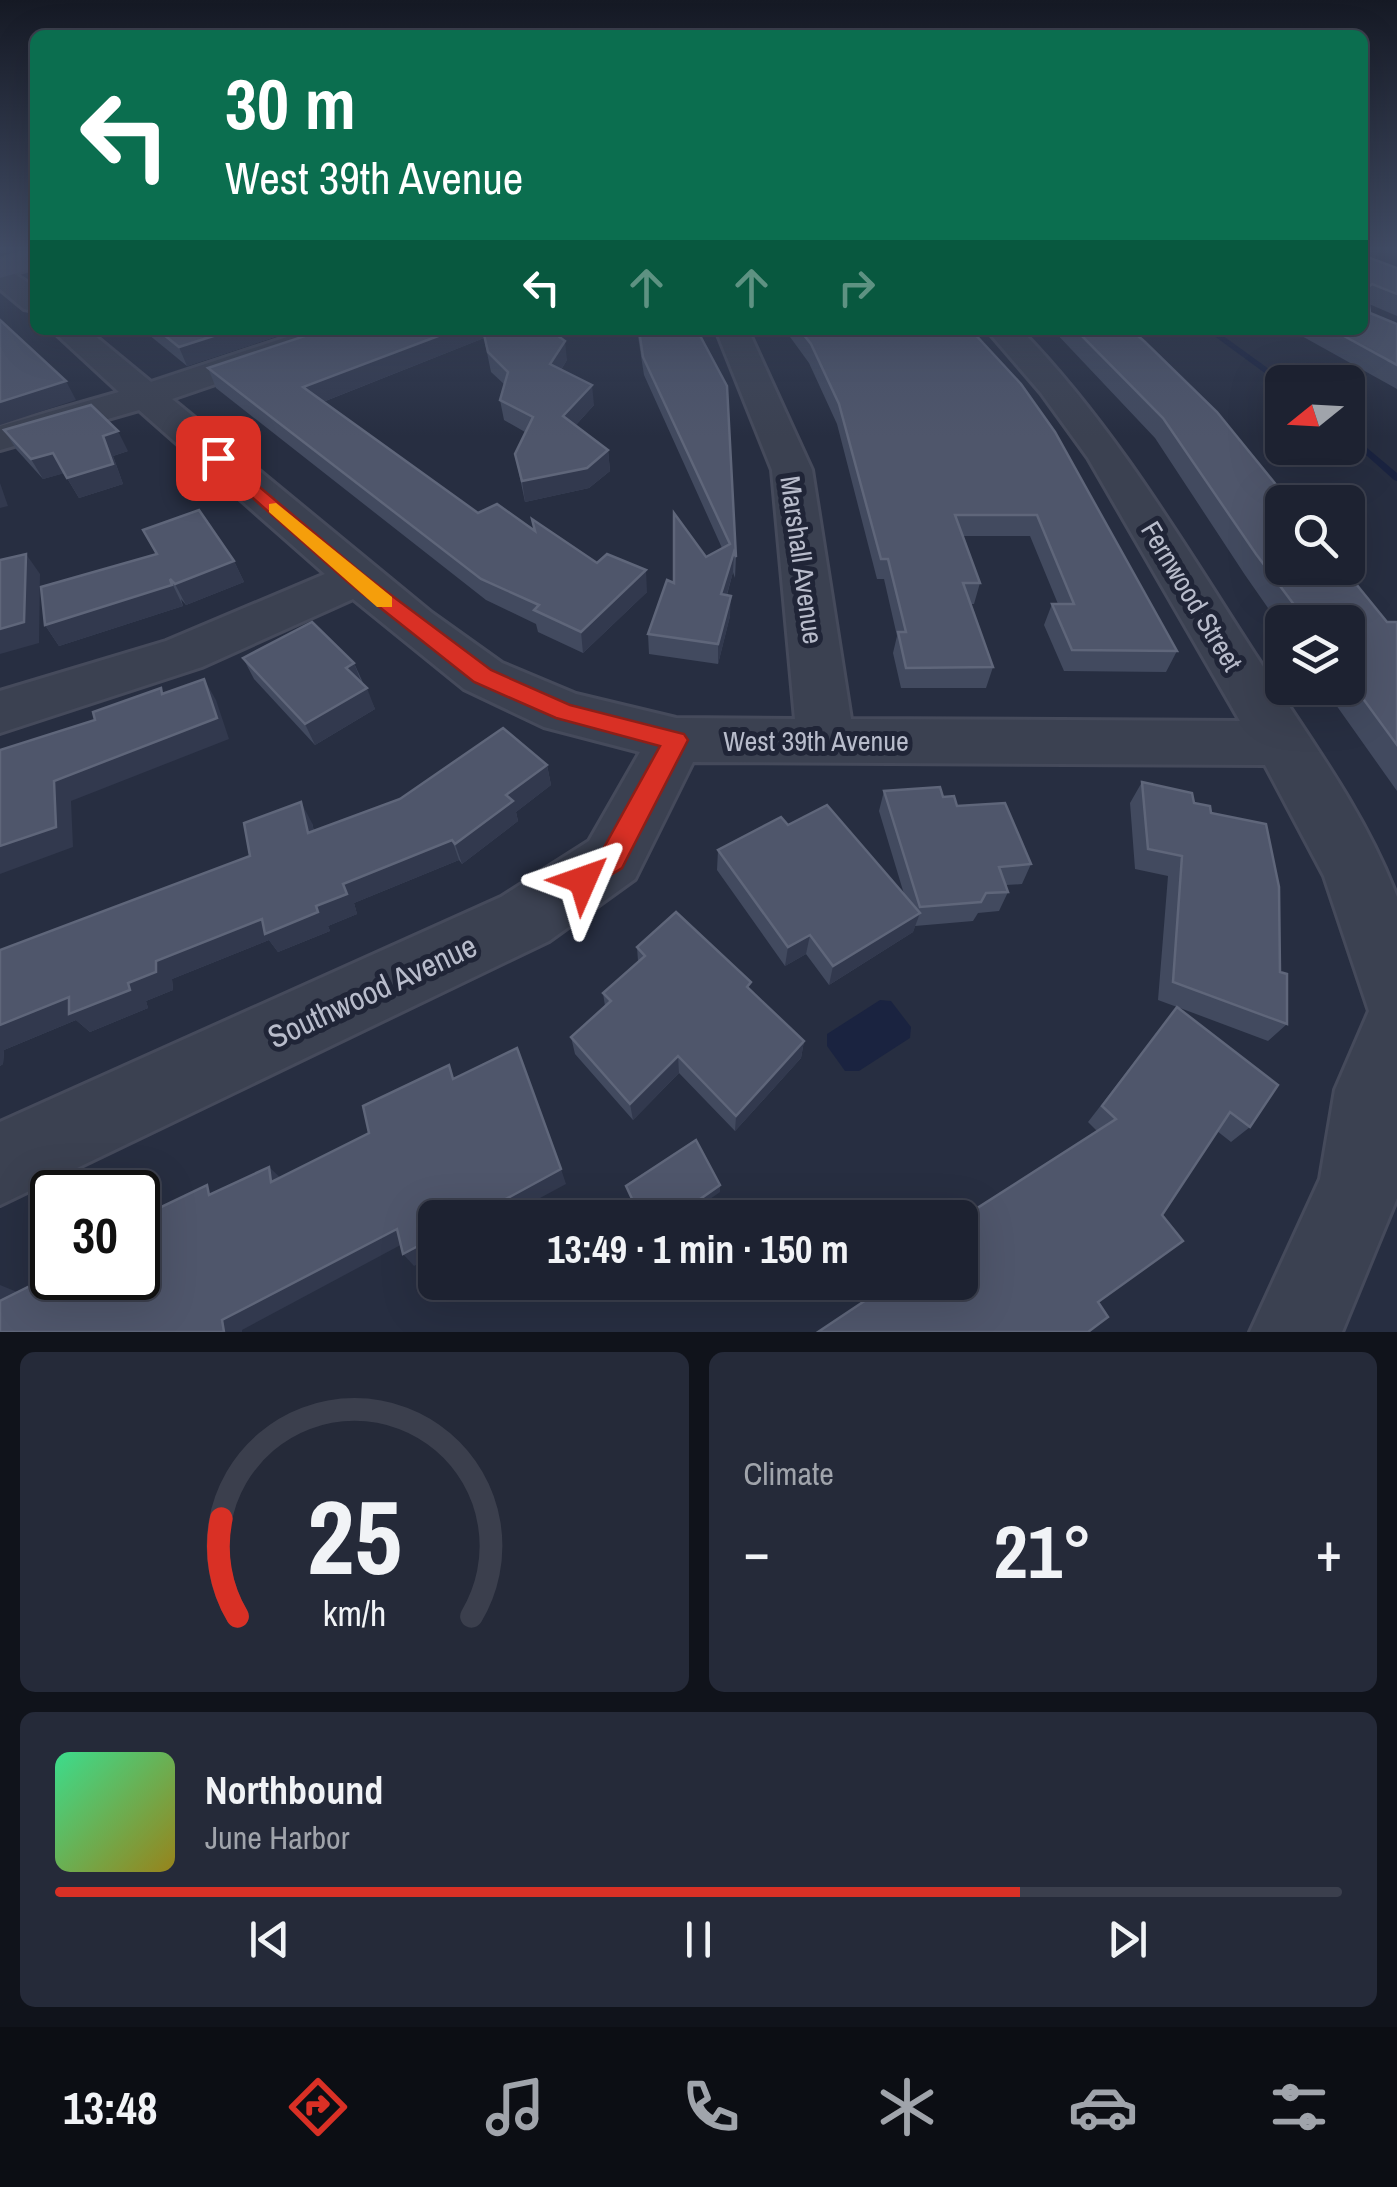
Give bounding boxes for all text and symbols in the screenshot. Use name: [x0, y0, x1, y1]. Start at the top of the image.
text: 30 m: [225, 57, 356, 151]
icon: left: [60, 70, 190, 200]
text: West 39th Avenue: [225, 147, 523, 208]
icon: left: [514, 260, 569, 315]
icon: ahead: [619, 260, 674, 315]
icon: ahead: [724, 260, 779, 315]
icon: right: [829, 260, 884, 315]
north arrow: [1265, 365, 1365, 465]
map controls: [1265, 365, 1365, 705]
pin: [176, 416, 261, 501]
icon: arrive: [191, 431, 246, 486]
street label: Marshall Avenue: [771, 474, 833, 646]
button: search: [1265, 485, 1365, 585]
street label: Fernwood Street: [1132, 514, 1252, 678]
button: layers: [1265, 605, 1365, 705]
street label: West 39th Avenue: [723, 722, 909, 760]
position arrow: [531, 828, 635, 932]
street label: Southwood Avenue: [261, 924, 483, 1058]
speed limit sign: 30: [30, 1170, 160, 1300]
text: 13:49 · 1 min · 150 m: [547, 1224, 849, 1275]
text: Climate: [744, 1452, 834, 1495]
text: 25: [307, 1466, 402, 1606]
text: 21°: [994, 1500, 1092, 1601]
text: −: [744, 1514, 770, 1588]
text: +: [1316, 1514, 1342, 1588]
text: km/h: [322, 1589, 386, 1637]
text: Northbound: [205, 1765, 383, 1816]
text: June Harbor: [205, 1816, 349, 1859]
icon: previous: [242, 1912, 297, 1967]
icon: pause: [671, 1912, 726, 1967]
icon: next: [1100, 1912, 1155, 1967]
icon: directions: [283, 2072, 353, 2142]
icon: music: [480, 2072, 550, 2142]
icon: phone: [676, 2072, 746, 2142]
icon: climate: [872, 2072, 942, 2142]
icon: car: [1068, 2072, 1138, 2142]
icon: filters: [1264, 2072, 1334, 2142]
text: 13:48: [63, 2077, 157, 2138]

